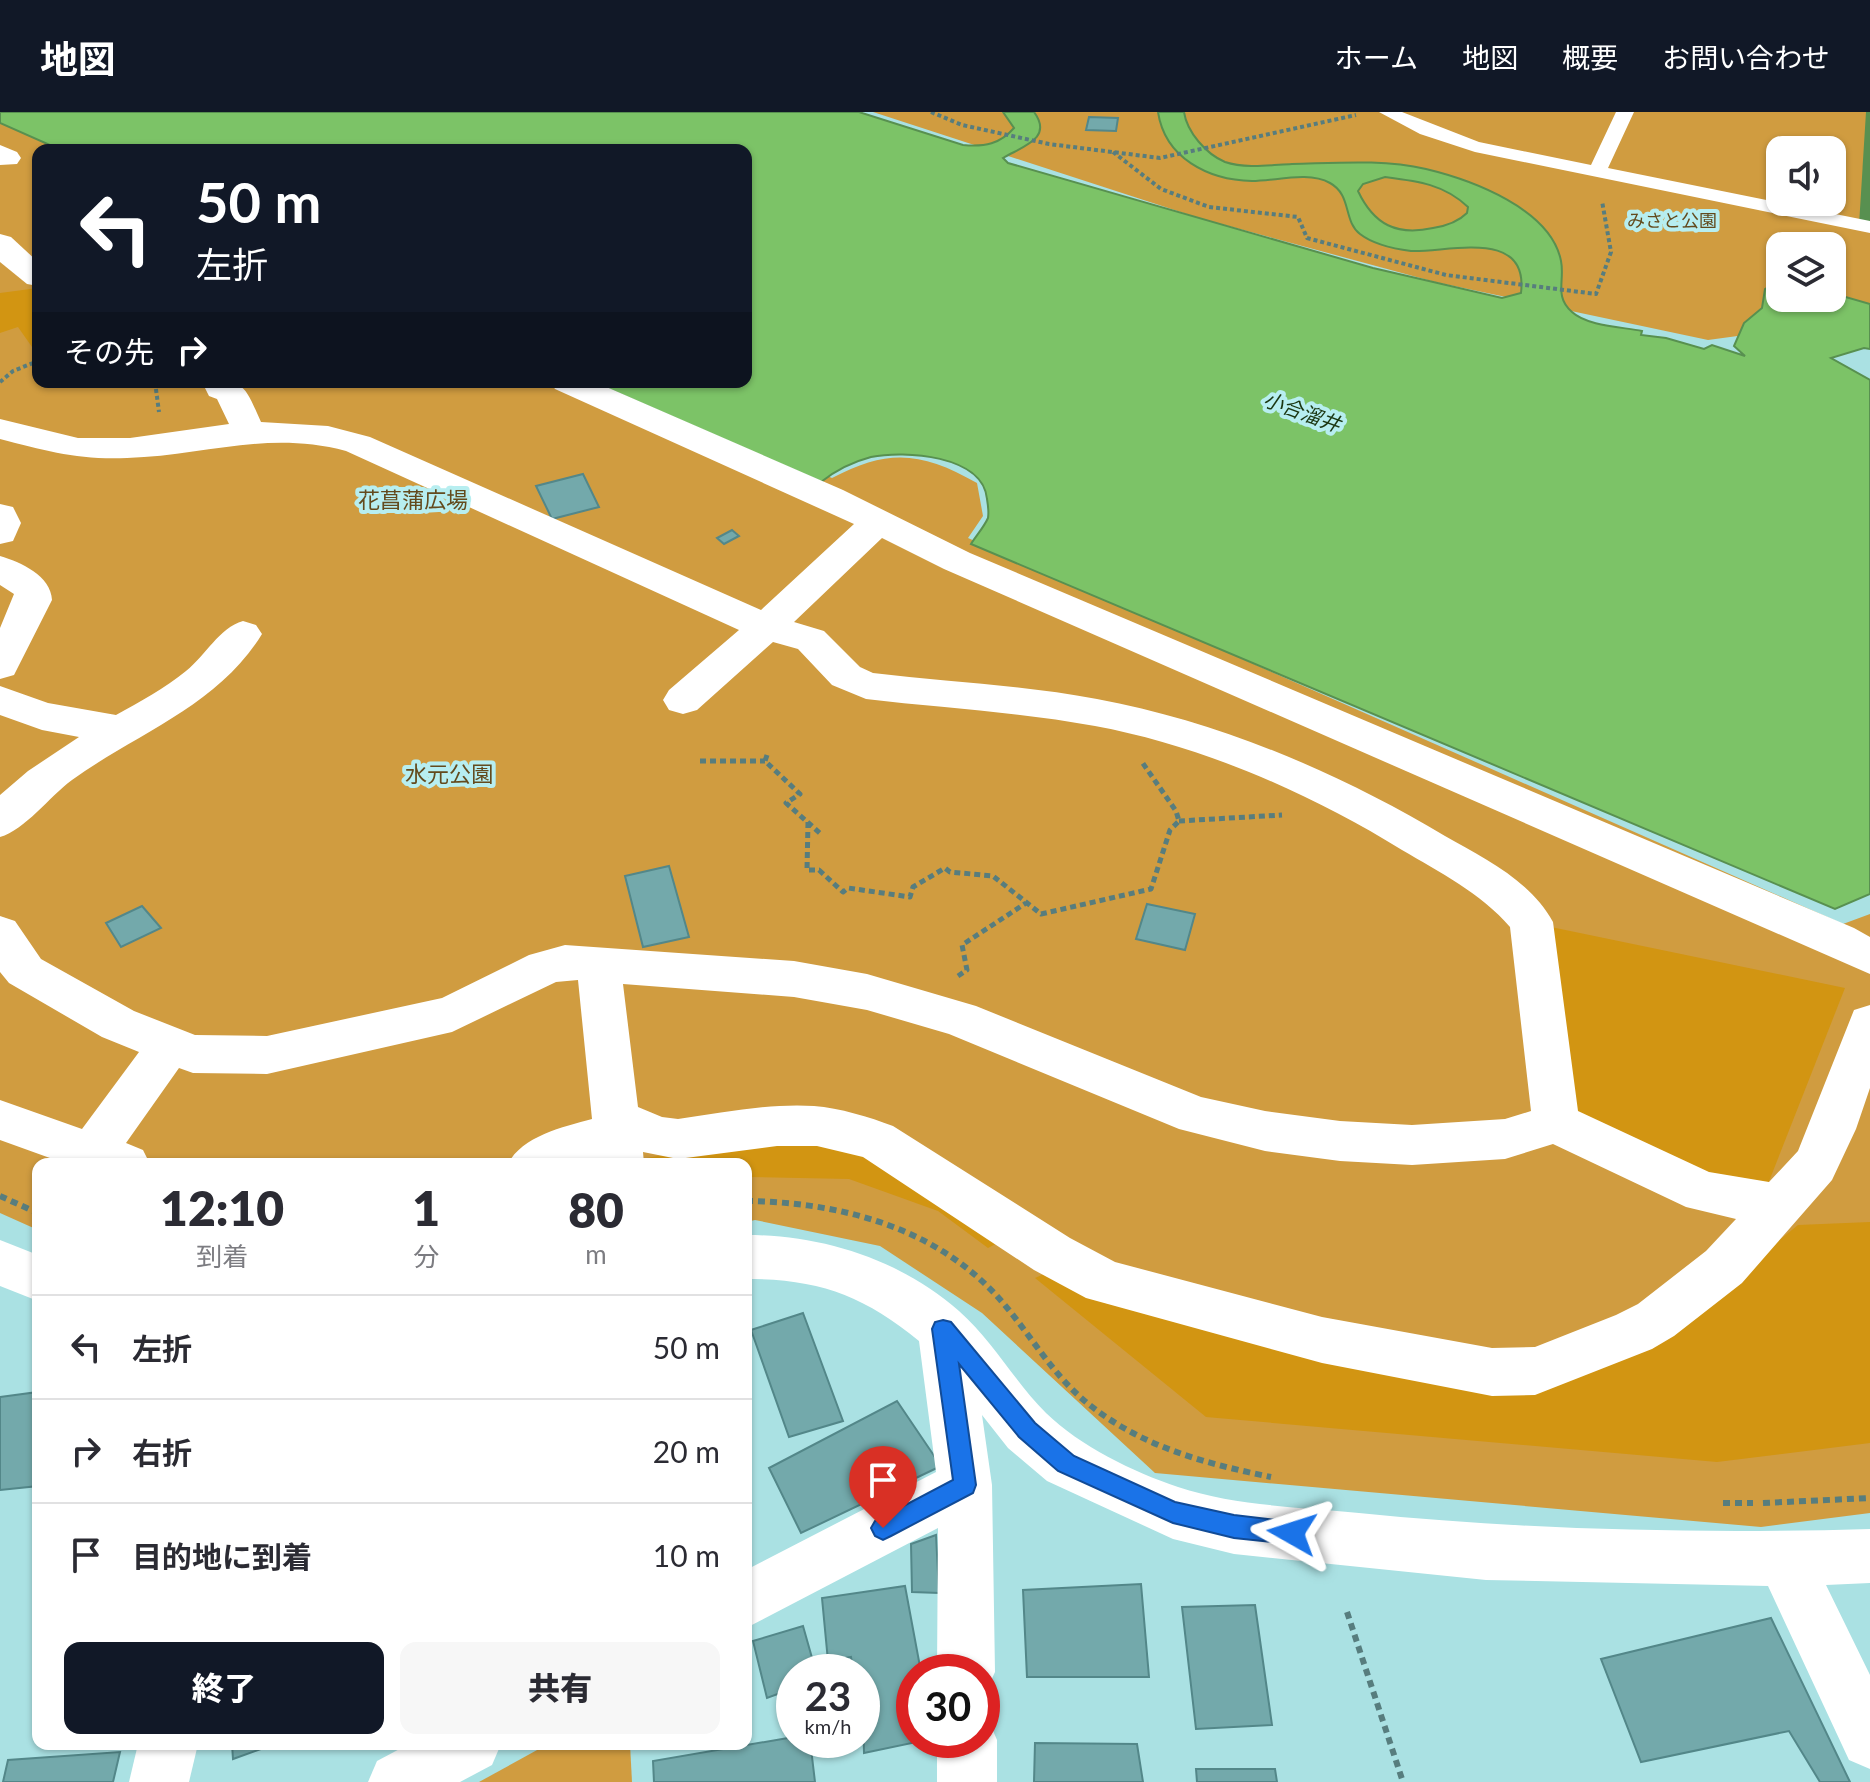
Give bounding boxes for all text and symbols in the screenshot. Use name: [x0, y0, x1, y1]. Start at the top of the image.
text: 地図: [40, 35, 116, 81]
text: ホーム: [1335, 40, 1418, 74]
text: 地図: [1462, 40, 1518, 74]
text: 概要: [1562, 40, 1618, 74]
text: お問い合わせ: [1662, 40, 1830, 74]
map controls: [1766, 136, 1846, 312]
button: sound: [1766, 136, 1846, 216]
text: 50 m: [196, 168, 321, 235]
icon: left: [64, 176, 168, 280]
park label: みさと公園: [1627, 209, 1717, 231]
button: layers: [1766, 232, 1846, 312]
text: 左折: [196, 242, 268, 286]
icon: right: [170, 328, 214, 372]
text: その先: [64, 333, 154, 369]
water label: 小合溜井: [1261, 386, 1346, 437]
park label: 花菖蒲広場: [358, 486, 468, 513]
park label: 水元公園: [405, 760, 493, 787]
text: 12:10: [160, 1179, 284, 1236]
text: 1: [412, 1179, 440, 1236]
text: 80: [568, 1181, 624, 1238]
text: m: [585, 1238, 607, 1270]
text: 到着: [196, 1240, 248, 1272]
text: 分: [413, 1240, 439, 1272]
icon: left: [64, 1325, 108, 1369]
text: 50 m: [653, 1329, 720, 1365]
text: 左折: [132, 1330, 192, 1366]
icon: right: [64, 1429, 108, 1473]
text: 20 m: [653, 1433, 720, 1469]
text: 右折: [132, 1434, 192, 1470]
pin: [849, 1446, 917, 1528]
icon: arrive: [861, 1458, 905, 1502]
position arrow: [1250, 1491, 1334, 1575]
icon: arrive: [64, 1533, 108, 1577]
text: 10 m: [653, 1537, 720, 1573]
text: 目的地に到着: [132, 1538, 312, 1574]
button: 終了: [64, 1642, 384, 1734]
button: 共有: [400, 1642, 720, 1734]
speed limit sign: 30: [896, 1654, 1000, 1758]
text: 23: [805, 1672, 851, 1720]
text: km/h: [805, 1714, 851, 1738]

